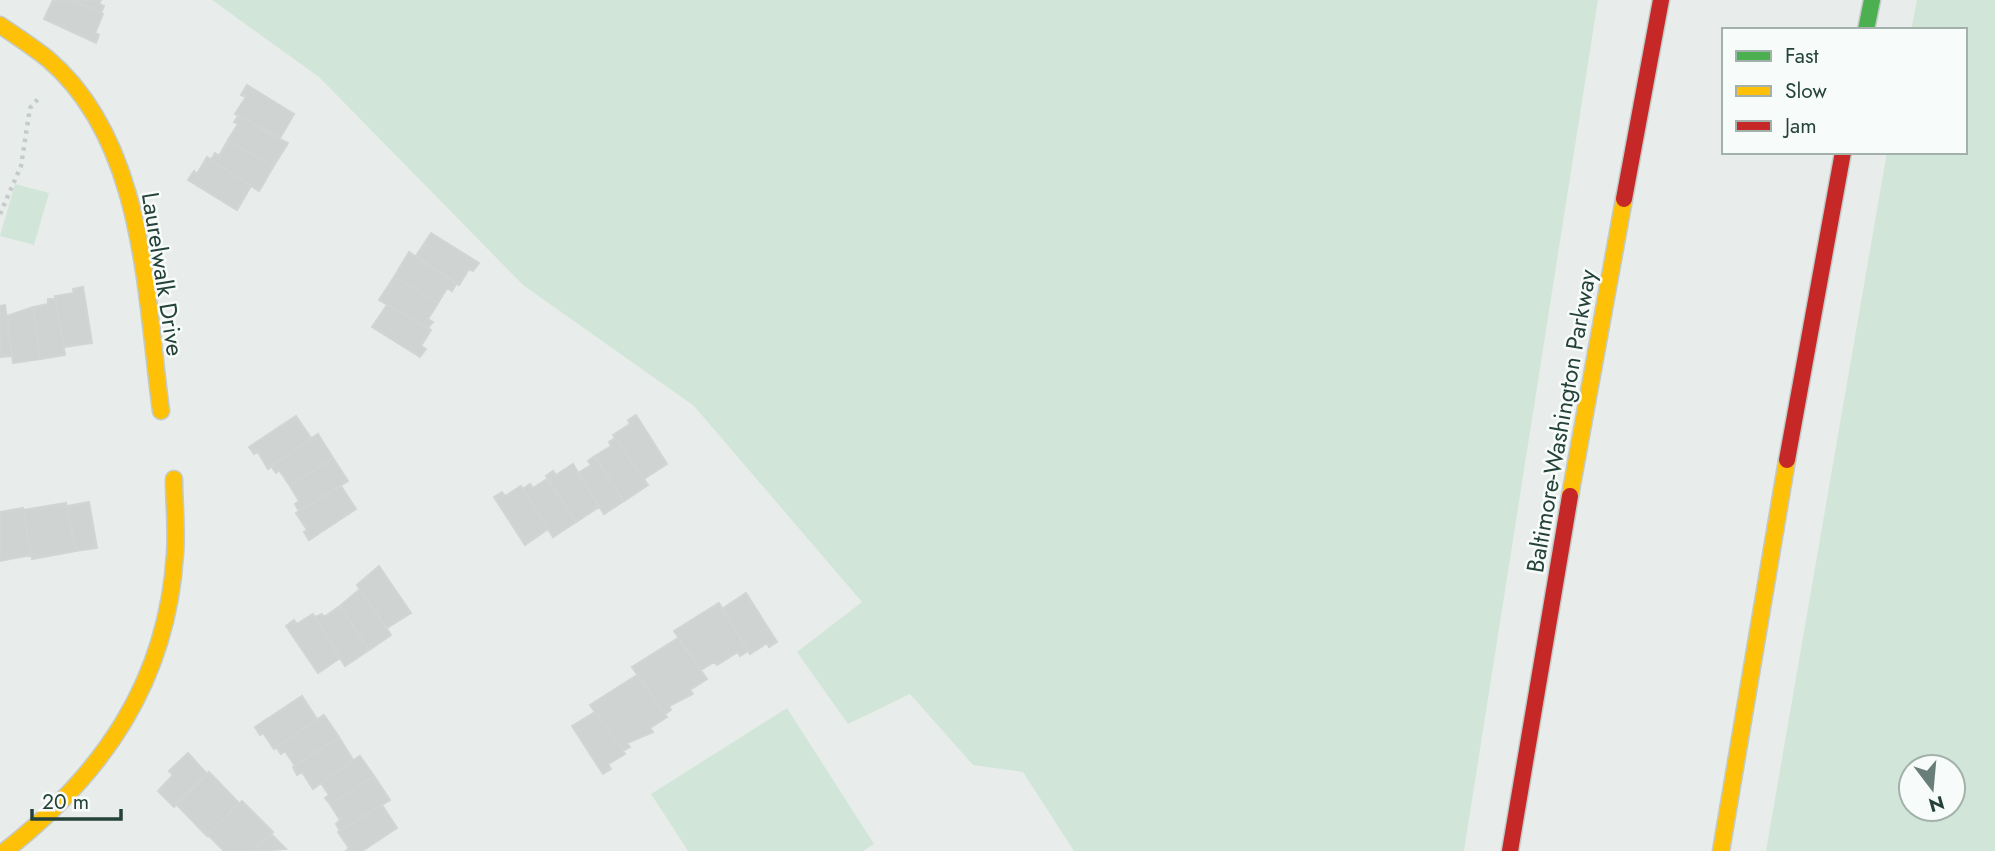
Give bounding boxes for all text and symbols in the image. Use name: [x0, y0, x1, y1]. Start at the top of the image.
legend: [1722, 28, 1967, 154]
text: Fast: [1785, 41, 1818, 71]
text: Slow: [1785, 76, 1827, 106]
text: Jam: [1782, 111, 1817, 141]
street label: Laurelwalk Drive: [133, 190, 193, 358]
street label: Baltimore-Washington Parkway: [1517, 266, 1605, 575]
north arrow: [1897, 753, 1967, 823]
scale bar: [32, 778, 121, 822]
text: 20 m: [42, 787, 89, 817]
text: N: [1926, 789, 1948, 819]

